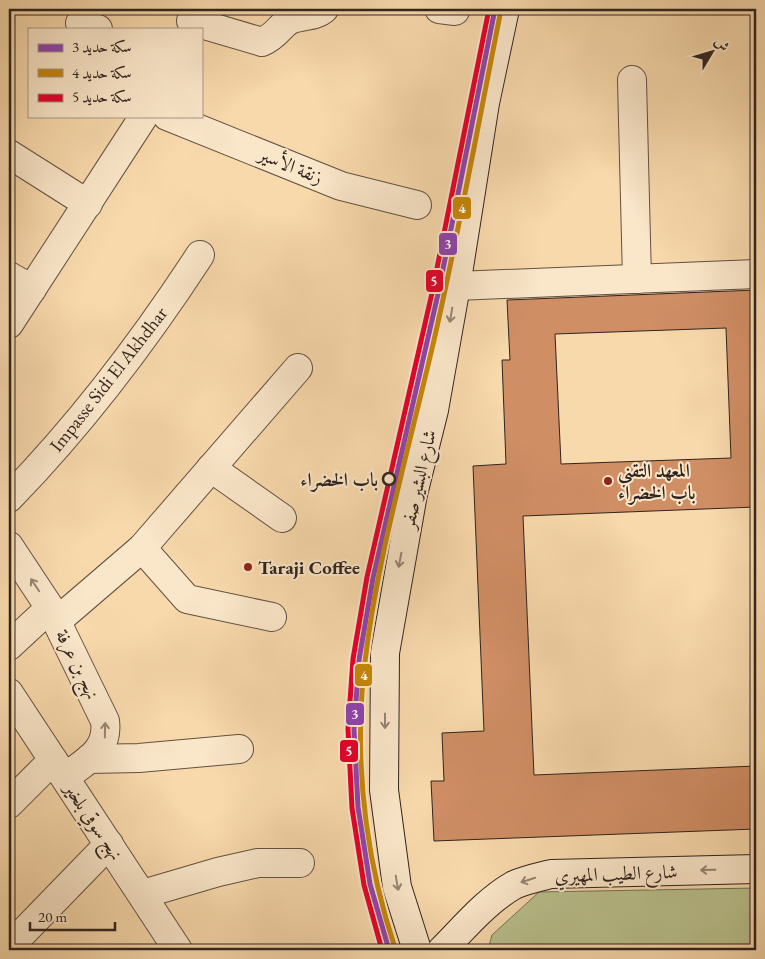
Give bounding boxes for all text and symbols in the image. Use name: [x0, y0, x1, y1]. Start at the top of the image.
legend: [28, 28, 202, 118]
north arrow: [688, 28, 738, 78]
text: ش: [711, 33, 734, 55]
text: سكة حديد 3: [72, 37, 132, 56]
text: سكة حديد 4: [72, 63, 132, 82]
text: سكة حديد 5: [72, 87, 132, 106]
street label: زنقة الأسير: [253, 140, 327, 190]
line badge: 4: [452, 196, 472, 220]
text: 4: [458, 199, 466, 217]
line badge: 3: [438, 232, 458, 256]
text: 3: [444, 235, 452, 253]
line badge: 5: [425, 269, 444, 293]
text: 5: [430, 272, 438, 290]
street label: Impasse Sidi El Akhdhar: [44, 301, 173, 457]
one-way arrow: [446, 307, 456, 323]
street label: شارع البشير صفر: [395, 427, 445, 534]
place label: المعهد التقني باب الخضراء: [618, 458, 696, 505]
place label: باب الخضراء: [300, 467, 378, 492]
marker: باب الخضراء: [382, 472, 396, 486]
marker: المعهد التقني باب الخضراء: [602, 475, 614, 487]
one-way arrow: [395, 551, 404, 567]
place label: Taraji Coffee: [258, 555, 360, 580]
marker: Taraji Coffee: [242, 561, 254, 573]
one-way arrow: [29, 578, 40, 592]
street label: نهج بن عرفة: [45, 625, 105, 706]
line badge: 4: [354, 663, 373, 687]
text: 4: [360, 666, 368, 684]
line badge: 3: [345, 702, 365, 726]
text: 3: [351, 705, 359, 723]
one-way arrow: [380, 712, 390, 729]
one-way arrow: [100, 722, 110, 738]
line badge: 5: [339, 739, 359, 763]
text: 5: [345, 742, 353, 760]
street label: نهج سوقي بلخير: [53, 776, 129, 868]
street label: شارع الطيب المهيري: [554, 859, 678, 891]
one-way arrow: [700, 866, 716, 875]
one-way arrow: [392, 874, 402, 890]
one-way arrow: [521, 876, 537, 886]
scale bar: [30, 899, 115, 931]
text: 20 m: [38, 907, 67, 926]

